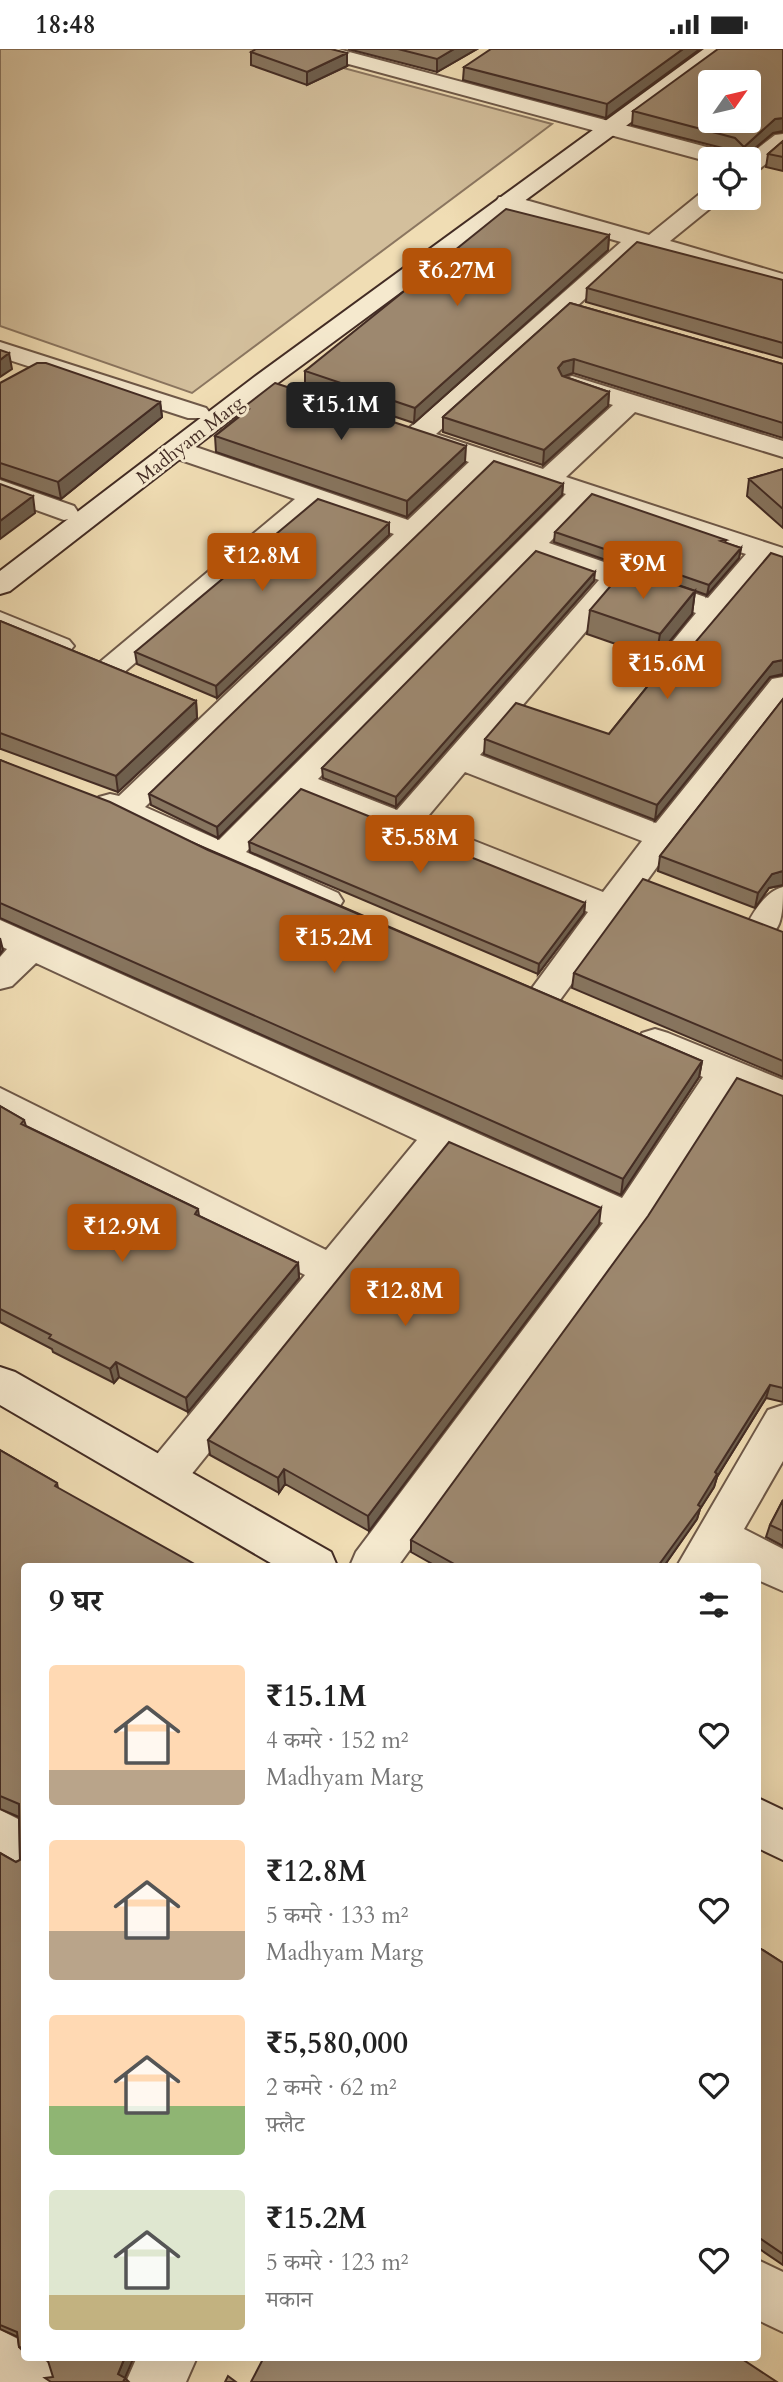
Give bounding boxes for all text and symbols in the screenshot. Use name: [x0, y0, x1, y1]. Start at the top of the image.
text: 18:48: [35, 7, 96, 42]
north arrow: [698, 70, 761, 133]
map controls: [698, 70, 761, 210]
button: locate: [698, 147, 761, 210]
pin: ₹6.27M: [400, 249, 514, 308]
text: ₹6.27M: [418, 255, 496, 286]
pin: ₹15.1M: [284, 383, 398, 442]
text: ₹15.1M: [302, 389, 380, 420]
street label: Madhyam Marg: [131, 390, 249, 490]
pin: ₹12.8M: [205, 533, 319, 593]
text: ₹12.8M: [223, 540, 301, 571]
pin: ₹9M: [609, 541, 677, 601]
text: ₹9M: [619, 548, 667, 579]
pin: ₹15.6M: [610, 641, 724, 701]
text: ₹15.6M: [628, 648, 706, 679]
pin: ₹5.58M: [363, 815, 477, 875]
text: ₹5.58M: [381, 822, 459, 853]
pin: ₹15.2M: [277, 915, 391, 975]
text: ₹15.2M: [295, 922, 373, 953]
pin: ₹12.9M: [65, 1205, 179, 1264]
text: ₹12.9M: [83, 1211, 161, 1242]
pin: ₹12.8M: [348, 1269, 462, 1328]
text: ₹12.8M: [366, 1275, 444, 1306]
text: 9 घर: [49, 1581, 102, 1622]
icon: filters: [695, 1586, 733, 1624]
text: ₹15.1M: [266, 1676, 367, 1717]
icon: home: [105, 1693, 189, 1777]
icon: heart: [695, 1716, 733, 1754]
text: 4 कमरे · 152 m²: [266, 1725, 409, 1756]
text: Madhyam Marg: [266, 1762, 423, 1793]
text: ₹12.8M: [266, 1851, 367, 1892]
icon: home: [105, 1868, 189, 1952]
icon: heart: [695, 1891, 733, 1929]
text: 5 कमरे · 133 m²: [266, 1900, 409, 1931]
text: Madhyam Marg: [266, 1937, 423, 1968]
text: ₹5,580,000: [266, 2023, 408, 2064]
icon: home: [105, 2043, 189, 2127]
icon: heart: [695, 2066, 733, 2104]
text: 2 कमरे · 62 m²: [266, 2072, 397, 2103]
text: फ़्लैट: [266, 2109, 304, 2140]
text: ₹15.2M: [266, 2198, 367, 2239]
icon: home: [105, 2218, 189, 2302]
icon: heart: [695, 2241, 733, 2279]
text: 5 कमरे · 123 m²: [266, 2247, 409, 2278]
text: मकान: [266, 2284, 313, 2315]

